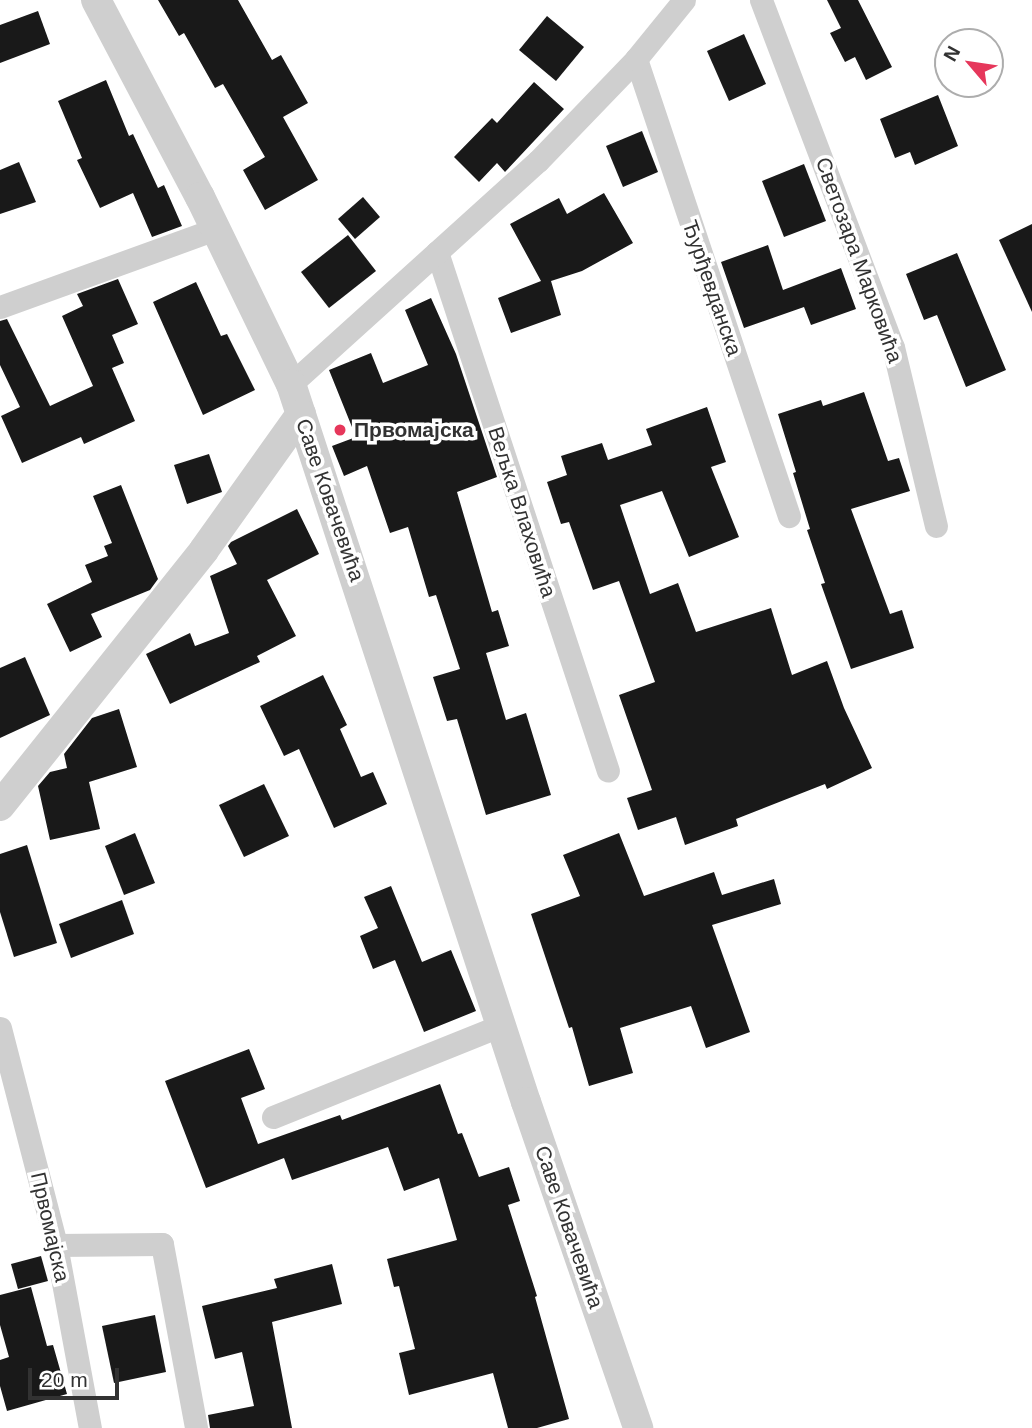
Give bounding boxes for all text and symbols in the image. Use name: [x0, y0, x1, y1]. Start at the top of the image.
north arrow: [934, 28, 1004, 98]
text: N: [939, 42, 964, 65]
street label: Светозара Марковића: [810, 154, 908, 366]
street label: Ђурђевданска: [677, 217, 747, 359]
street label: Саве Ковачевића: [290, 415, 370, 585]
place label: Првомајска: [354, 417, 474, 443]
marker: Првомајска: [332, 422, 348, 438]
street label: Вељка Влаховића: [483, 423, 561, 601]
street label: Саве Ковачевића: [529, 1142, 609, 1312]
street label: Првомајска: [25, 1170, 75, 1284]
scale bar: [32, 1354, 122, 1398]
text: 20 m: [41, 1368, 88, 1391]

